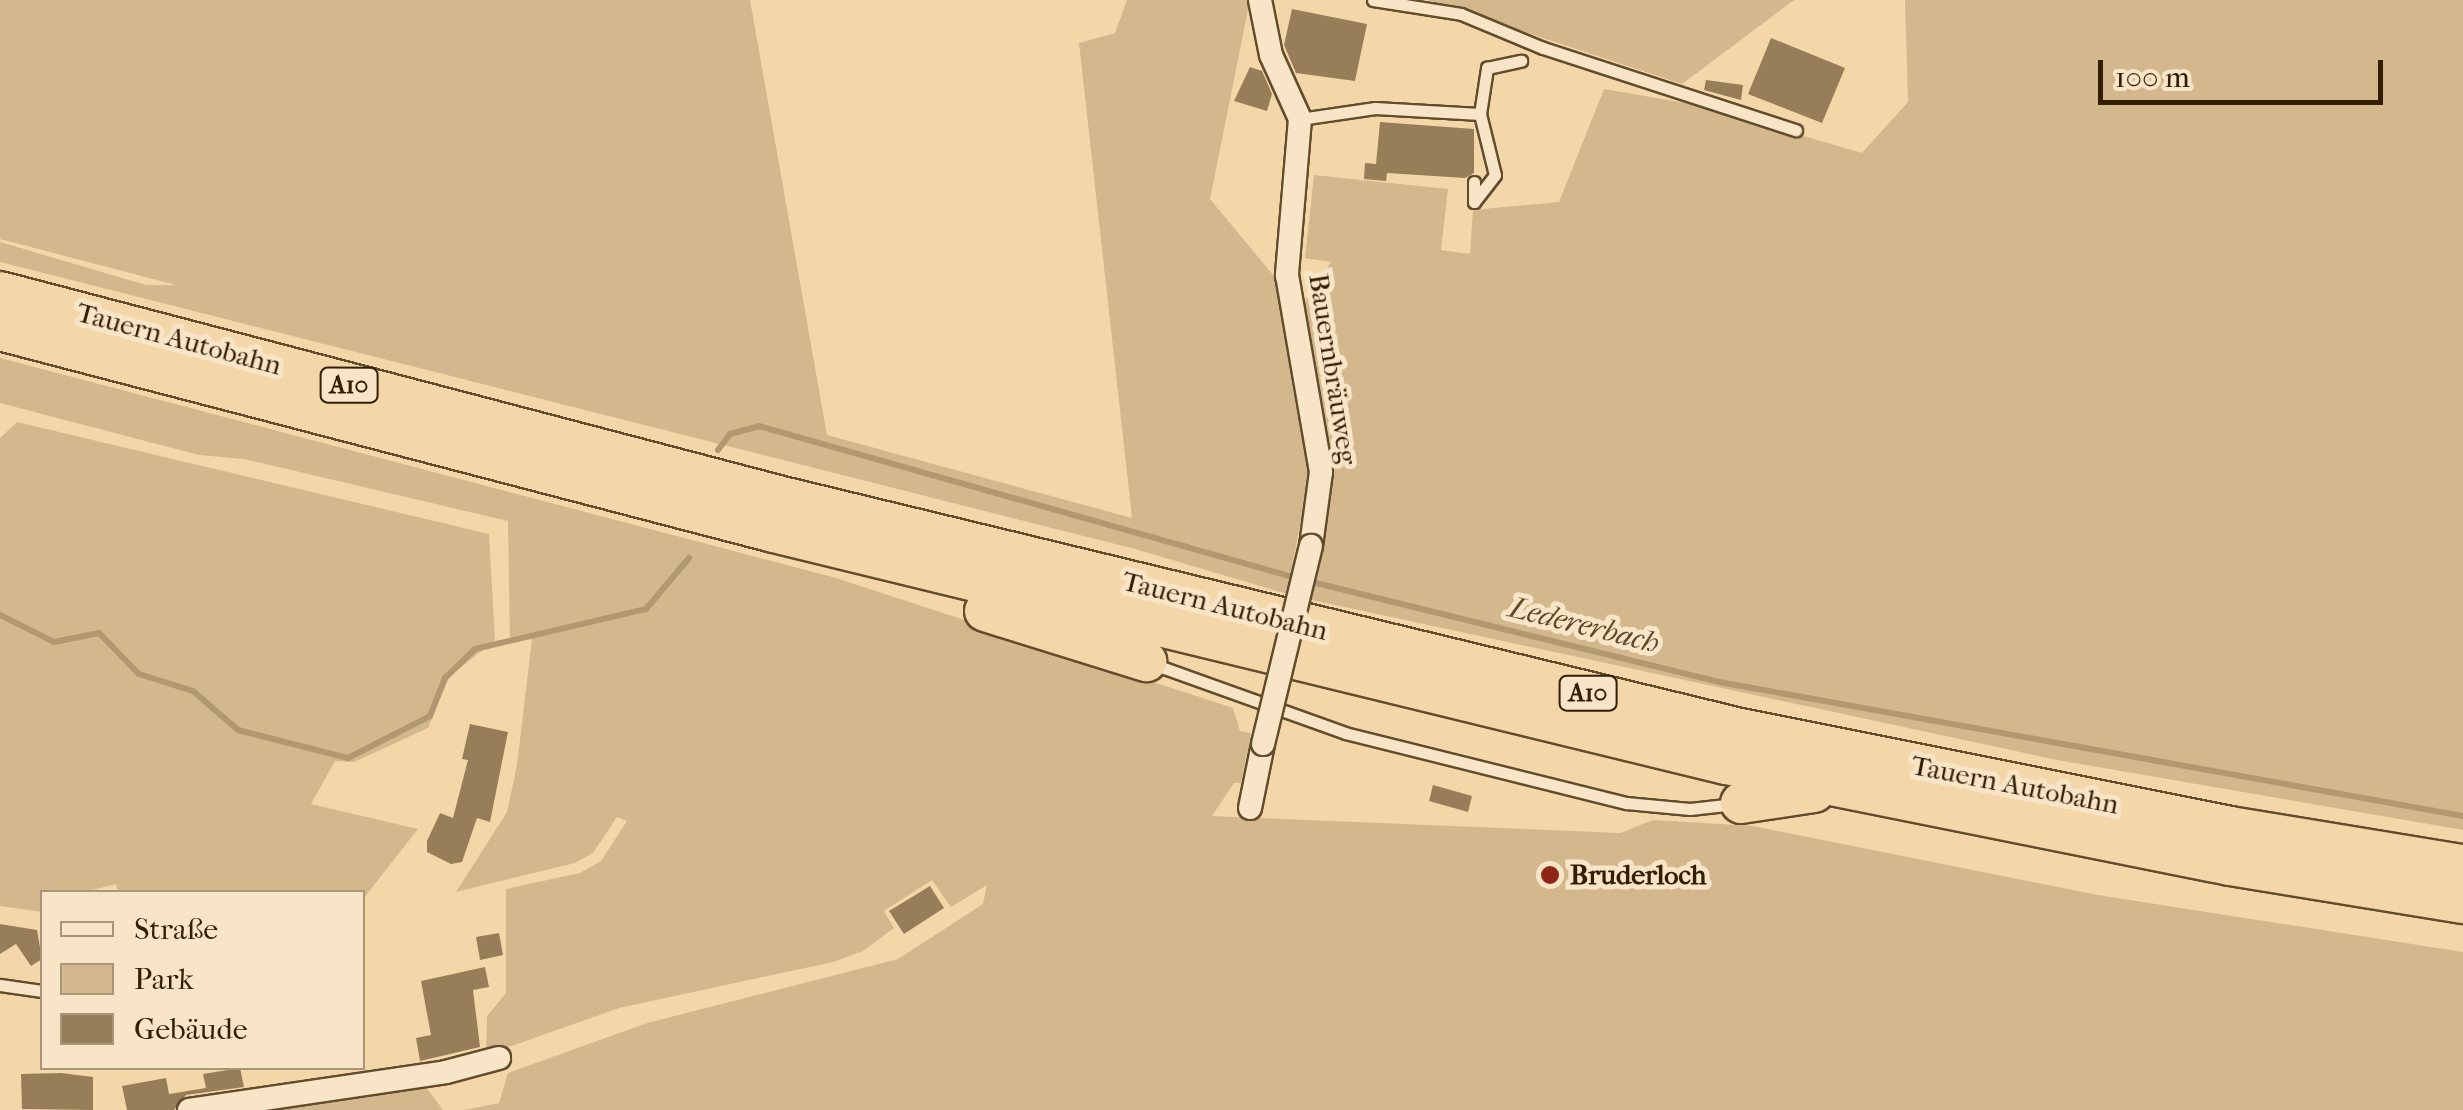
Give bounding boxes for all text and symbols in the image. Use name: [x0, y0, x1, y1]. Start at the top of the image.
scale bar: [2103, 40, 2388, 102]
text: 100 m: [2115, 60, 2190, 95]
street label: Bauernbräuweg: [1301, 271, 1365, 467]
street label: Tauern Autobahn: [73, 296, 285, 382]
road number: A10: [319, 365, 379, 405]
street label: Tauern Autobahn: [1119, 564, 1331, 648]
water label: Ledererbach: [1505, 590, 1663, 662]
road number: A10: [1558, 673, 1618, 713]
street label: Tauern Autobahn: [1909, 748, 2121, 822]
place label: Bruderloch: [1570, 858, 1706, 892]
marker: Bruderloch: [1539, 864, 1561, 886]
legend: [40, 890, 365, 1070]
text: Straße: [134, 912, 218, 947]
text: Park: [134, 962, 194, 997]
text: Gebäude: [134, 1012, 248, 1047]

